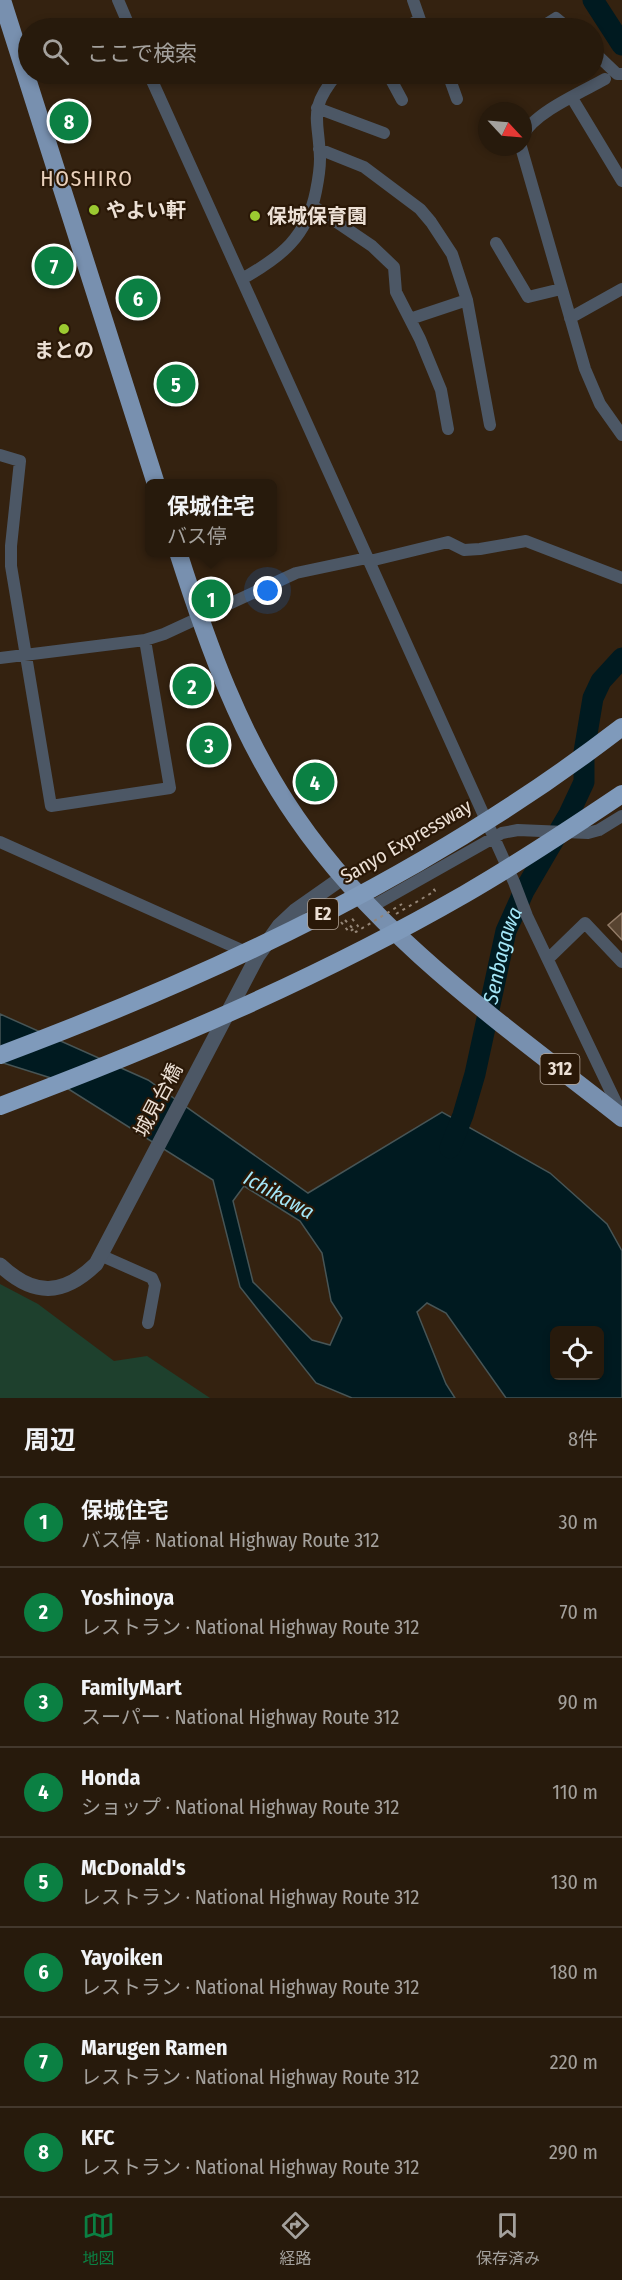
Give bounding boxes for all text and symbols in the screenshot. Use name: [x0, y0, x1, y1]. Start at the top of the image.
search box: [18, 18, 604, 84]
icon: search: [39, 35, 72, 68]
text: ここで検索: [87, 40, 197, 67]
pin: 8: [50, 98, 88, 144]
north arrow: [478, 102, 532, 156]
district label: HOSHIRO: [40, 165, 134, 192]
place label: やよい軒: [106, 198, 186, 222]
marker: やよい軒: [87, 203, 101, 217]
place label: 保城保育園: [267, 204, 367, 228]
marker: 保城保育園: [248, 209, 262, 223]
pin: 7: [34, 244, 74, 288]
pin: 6: [118, 276, 158, 320]
marker: まとの: [57, 322, 71, 336]
place label: まとの: [34, 338, 94, 362]
pin: 5: [156, 362, 195, 406]
popup: [145, 479, 277, 557]
text: 保城住宅: [167, 493, 255, 520]
text: バス停: [167, 524, 227, 548]
pin: 1: [192, 576, 230, 622]
your location: [253, 576, 282, 605]
pin: 2: [172, 664, 212, 708]
pin: 3: [190, 722, 228, 768]
pin: 4: [296, 760, 334, 804]
street label: Sanyo Expressway: [336, 794, 476, 888]
road number: E2: [308, 899, 338, 929]
water label: Senbagawa: [477, 903, 528, 1007]
road number: 312: [540, 1054, 580, 1084]
street label: 城見台橋: [129, 1059, 187, 1141]
water label: Ichikawa: [239, 1165, 319, 1225]
map controls: [550, 1326, 604, 1380]
button: locate: [550, 1326, 604, 1380]
text: 周辺: [24, 1425, 76, 1456]
text: 8件: [568, 1427, 598, 1451]
text: 保城住宅: [81, 1497, 169, 1524]
text: 1: [39, 1510, 48, 1534]
text: 30 m: [558, 1510, 598, 1534]
text: バス停 · National Highway Route 312: [81, 1528, 379, 1552]
text: Yoshinoya: [81, 1584, 174, 1611]
text: 2: [39, 1600, 48, 1624]
text: 70 m: [560, 1600, 598, 1624]
text: レストラン · National Highway Route 312: [81, 1615, 419, 1639]
text: FamilyMart: [81, 1674, 182, 1701]
text: 3: [39, 1690, 48, 1714]
text: 90 m: [558, 1690, 598, 1714]
text: スーパー · National Highway Route 312: [81, 1705, 399, 1729]
text: Honda: [81, 1764, 140, 1791]
text: 4: [38, 1780, 49, 1804]
text: 110 m: [552, 1780, 598, 1804]
text: ショップ · National Highway Route 312: [81, 1795, 399, 1819]
text: McDonald's: [81, 1854, 186, 1881]
text: 5: [39, 1870, 48, 1894]
text: 130 m: [551, 1870, 598, 1894]
text: レストラン · National Highway Route 312: [81, 1885, 419, 1909]
text: Yayoiken: [81, 1944, 163, 1971]
text: 6: [38, 1960, 49, 1984]
text: 180 m: [550, 1960, 598, 1984]
text: レストラン · National Highway Route 312: [81, 1975, 419, 1999]
text: Marugen Ramen: [81, 2034, 228, 2061]
text: 7: [39, 2050, 48, 2074]
text: 220 m: [550, 2050, 598, 2074]
text: レストラン · National Highway Route 312: [81, 2065, 419, 2089]
text: KFC: [81, 2124, 115, 2151]
text: 8: [38, 2140, 49, 2164]
text: 290 m: [549, 2140, 598, 2164]
text: レストラン · National Highway Route 312: [81, 2155, 419, 2179]
tab: 地図: [82, 2209, 115, 2269]
tab: 経路: [279, 2209, 312, 2269]
tab: 保存済み: [476, 2209, 540, 2269]

